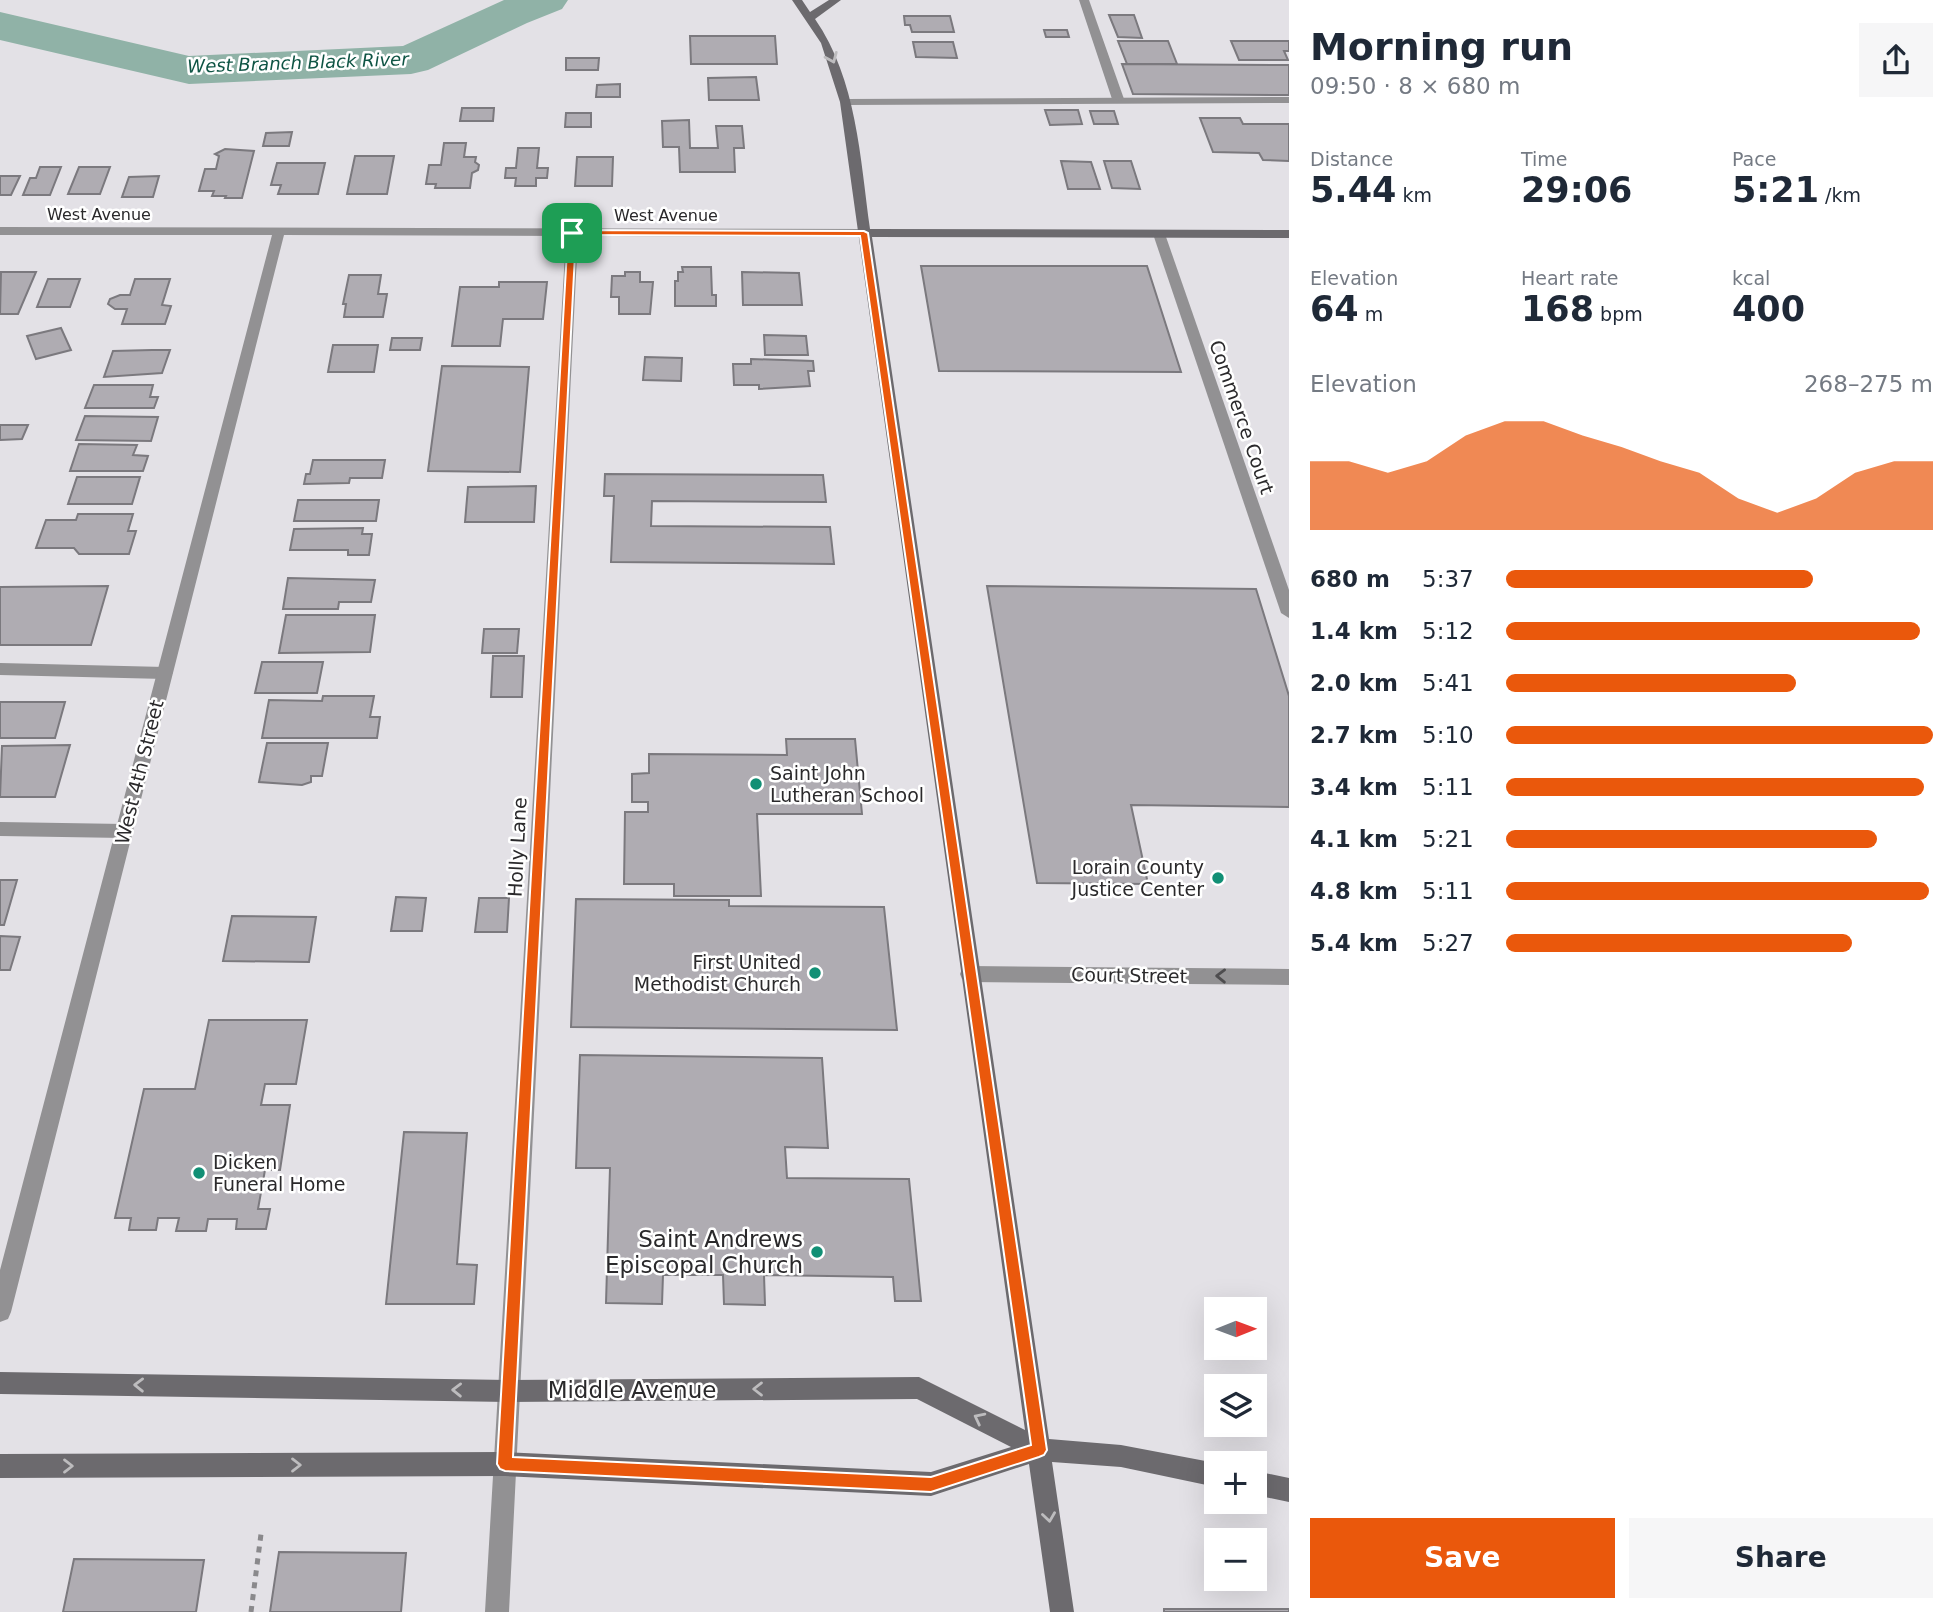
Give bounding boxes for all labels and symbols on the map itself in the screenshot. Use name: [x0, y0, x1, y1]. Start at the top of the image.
water label: West Branch Black River: [187, 48, 411, 77]
one-way arrow: [824, 51, 838, 63]
pin: [542, 203, 602, 263]
street label: West Avenue: [47, 205, 151, 224]
street label: West Avenue: [614, 206, 718, 225]
street label: Commerce Court: [1205, 337, 1279, 497]
street label: West 4th Street: [110, 697, 168, 847]
place label: Saint John Lutheran School: [770, 762, 924, 806]
marker: Saint John Lutheran School: [748, 776, 764, 792]
street label: Holly Lane: [503, 797, 531, 897]
place label: Lorain County Justice Center: [1071, 856, 1204, 900]
marker: Lorain County Justice Center: [1210, 870, 1226, 886]
place label: First United Methodist Church: [634, 951, 801, 995]
street label: Court Street: [1071, 963, 1187, 987]
marker: First United Methodist Church: [807, 965, 823, 981]
one-way arrow: [1215, 968, 1226, 984]
place label: Dicken Funeral Home: [213, 1151, 346, 1195]
marker: Dicken Funeral Home: [191, 1165, 207, 1181]
place label: Saint Andrews Episcopal Church: [605, 1226, 803, 1278]
marker: Saint Andrews Episcopal Church: [809, 1244, 825, 1260]
north arrow: [1204, 1297, 1267, 1360]
one-way arrow: [133, 1377, 144, 1392]
street label: Middle Avenue: [548, 1377, 716, 1403]
one-way arrow: [753, 1381, 763, 1397]
one-way arrow: [452, 1382, 462, 1398]
one-way arrow: [973, 1413, 986, 1427]
one-way arrow: [291, 1457, 301, 1473]
one-way arrow: [63, 1458, 74, 1474]
one-way arrow: [1041, 1511, 1056, 1523]

